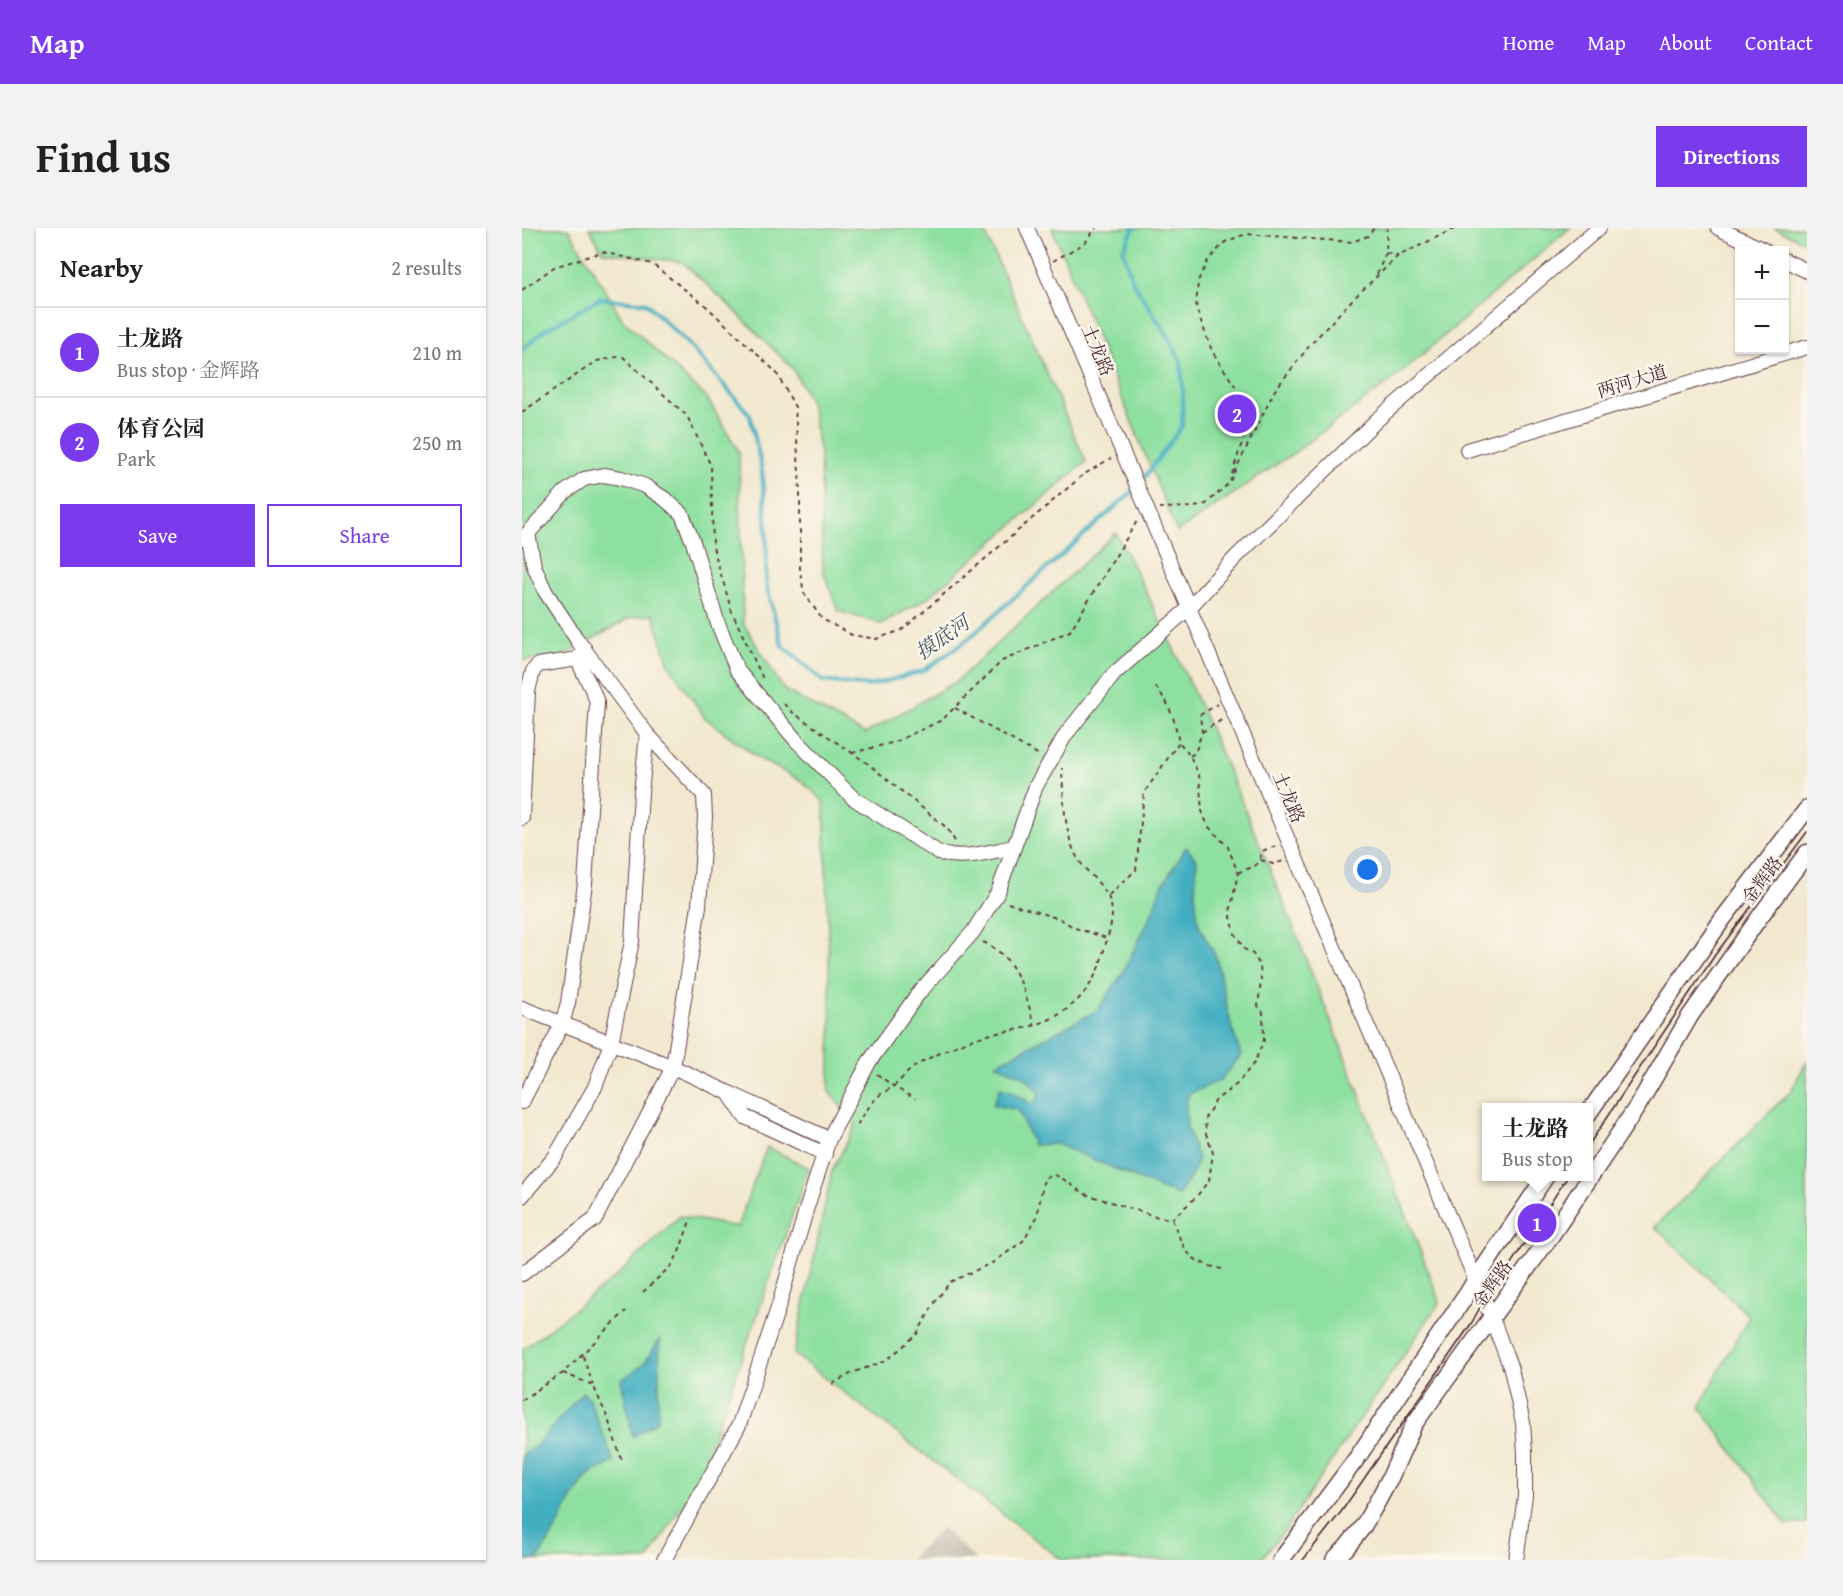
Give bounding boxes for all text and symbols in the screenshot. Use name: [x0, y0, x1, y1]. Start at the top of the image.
text: Map: [30, 22, 84, 63]
text: Home: [1503, 27, 1554, 58]
text: Map: [1587, 27, 1626, 58]
text: About: [1659, 27, 1712, 58]
text: Contact: [1745, 27, 1813, 58]
text: Find us: [36, 126, 171, 187]
button: Directions: [1656, 126, 1807, 187]
map controls: [1735, 246, 1789, 354]
button: +: [1735, 246, 1789, 300]
text: Nearby: [60, 248, 143, 287]
text: 2 results: [391, 253, 462, 282]
button: −: [1735, 300, 1789, 354]
street label: 土龙路: [1075, 320, 1121, 380]
text: 土龙路: [117, 322, 183, 354]
text: 1: [74, 338, 85, 367]
text: 210 m: [412, 338, 462, 367]
text: Bus stop · 金辉路: [117, 355, 260, 384]
street label: 两河大道: [1594, 358, 1670, 404]
pin: 2: [1218, 392, 1256, 436]
text: 体育公园: [117, 412, 205, 444]
text: 2: [74, 428, 85, 457]
text: 250 m: [412, 428, 462, 457]
text: Park: [117, 444, 156, 473]
button: Save: [60, 504, 255, 567]
button: Share: [267, 504, 462, 567]
water label: 摸底河: [909, 606, 977, 666]
street label: 土龙路: [1266, 767, 1312, 827]
street label: 金辉路: [1735, 850, 1789, 910]
your location: [1353, 855, 1382, 884]
popup: [1482, 1103, 1593, 1181]
text: 土龙路: [1502, 1112, 1568, 1144]
text: Bus stop: [1502, 1144, 1573, 1173]
pin: 1: [1518, 1200, 1556, 1246]
street label: 金辉路: [1465, 1254, 1519, 1314]

